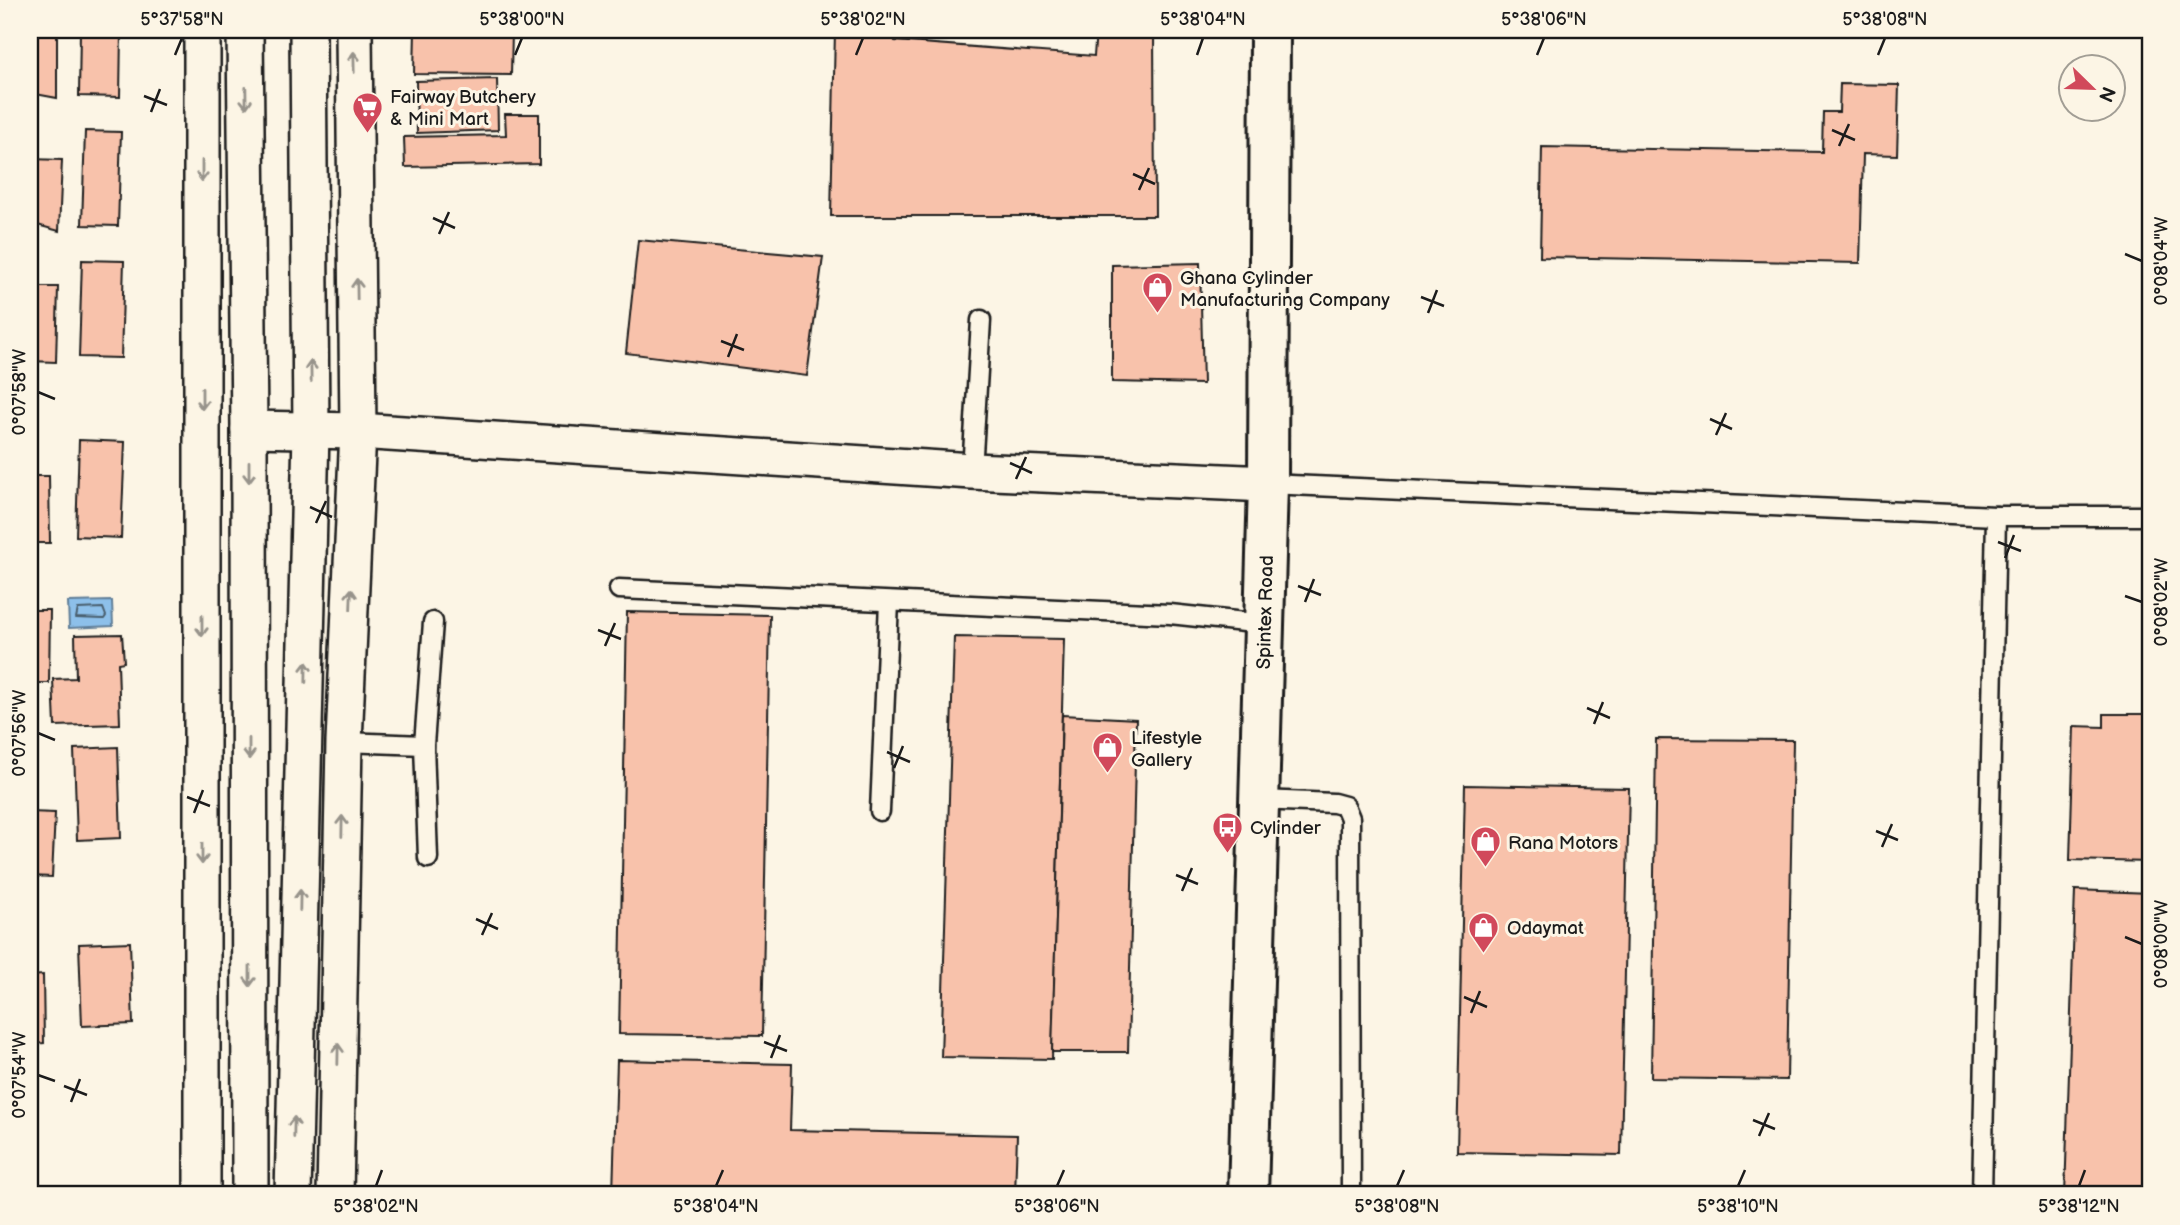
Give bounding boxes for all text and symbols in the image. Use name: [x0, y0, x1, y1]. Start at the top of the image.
text: 5°37'58"N: [140, 9, 224, 30]
text: 5°38'00"N: [479, 9, 565, 30]
text: 5°38'02"N: [820, 9, 906, 30]
text: 5°38'04"N: [1160, 9, 1246, 30]
text: 5°38'06"N: [1501, 9, 1587, 30]
text: 5°38'08"N: [1842, 9, 1928, 30]
one-way arrow: [348, 51, 361, 74]
north arrow: [2058, 52, 2128, 122]
text: N: [2093, 83, 2120, 105]
one-way arrow: [239, 86, 252, 109]
place label: Fairway Butchery & Mini Mart: [390, 86, 536, 131]
supermarket icon: Fairway Butchery & Mini Mart: [350, 90, 384, 134]
one-way arrow: [195, 160, 209, 183]
text: 0°08'04"W: [2151, 216, 2172, 305]
place label: Ghana Cylinder Manufacturing Company: [1180, 267, 1390, 312]
shop icon: Ghana Cylinder Manufacturing Company: [1140, 271, 1174, 315]
one-way arrow: [350, 278, 363, 301]
text: 0°07'58"W: [9, 348, 30, 435]
one-way arrow: [304, 360, 318, 383]
one-way arrow: [195, 387, 209, 410]
one-way arrow: [242, 461, 256, 484]
street label: Spintex Road: [1253, 555, 1279, 670]
text: 0°08'02"W: [2151, 557, 2172, 646]
one-way arrow: [344, 588, 357, 611]
one-way arrow: [195, 615, 209, 638]
one-way arrow: [299, 661, 312, 684]
text: 0°07'56"W: [9, 689, 30, 776]
place label: Lifestyle Gallery: [1131, 727, 1202, 772]
shop icon: Lifestyle Gallery: [1091, 731, 1125, 775]
one-way arrow: [242, 737, 256, 760]
bus stop icon: Cylinder: [1210, 810, 1244, 854]
one-way arrow: [336, 815, 349, 838]
place label: Cylinder: [1250, 817, 1322, 840]
shop icon: Rana Motors: [1468, 825, 1502, 869]
place label: Rana Motors: [1508, 832, 1618, 855]
one-way arrow: [195, 842, 209, 865]
one-way arrow: [293, 888, 307, 911]
text: 0°08'00"W: [2151, 899, 2172, 988]
shop icon: Odaymat: [1467, 910, 1501, 954]
place label: Odaymat: [1507, 917, 1584, 940]
one-way arrow: [243, 965, 257, 988]
text: 0°07'54"W: [9, 1031, 30, 1118]
one-way arrow: [331, 1042, 344, 1065]
one-way arrow: [288, 1116, 301, 1139]
text: 5°38'02"N: [333, 1196, 419, 1217]
text: 5°38'04"N: [673, 1196, 759, 1217]
text: 5°38'06"N: [1014, 1196, 1100, 1217]
text: 5°38'08"N: [1354, 1196, 1440, 1217]
text: 5°38'10"N: [1697, 1196, 1779, 1217]
text: 5°38'12"N: [2038, 1196, 2120, 1217]

